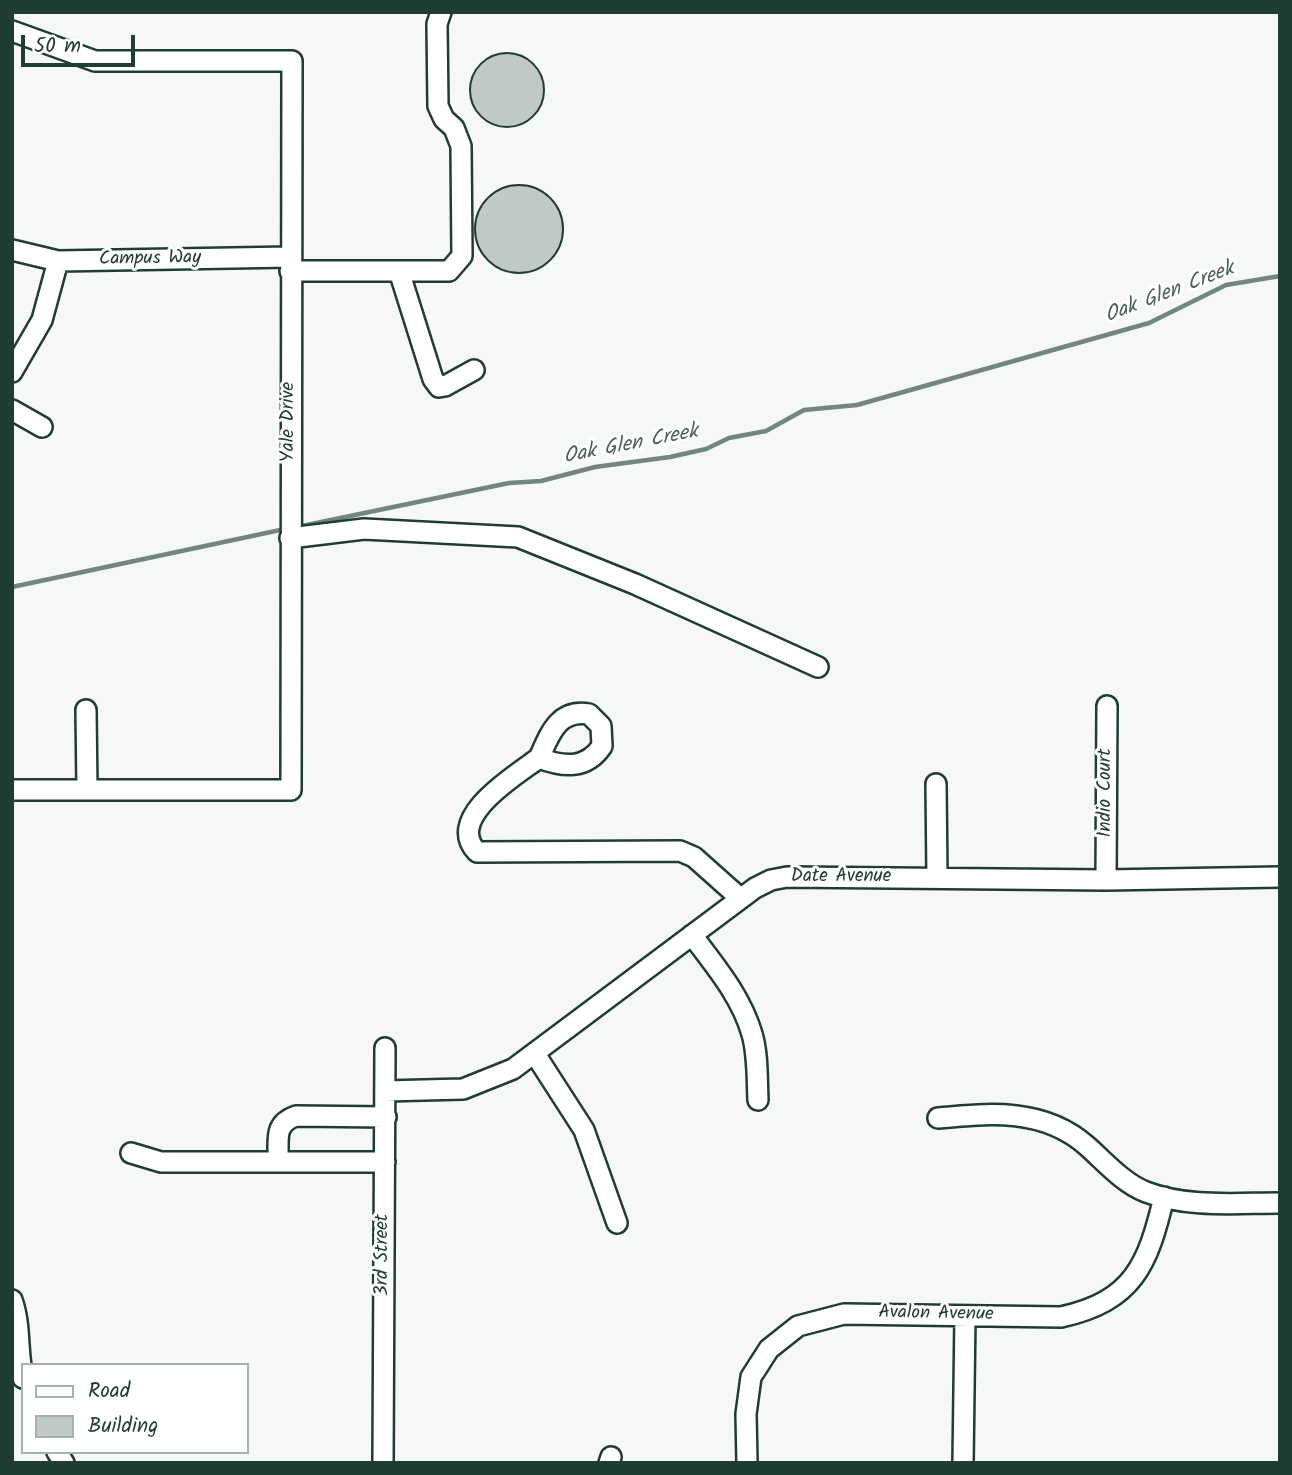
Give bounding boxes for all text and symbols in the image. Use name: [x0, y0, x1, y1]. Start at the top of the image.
scale bar: [24, 21, 138, 65]
text: 50 m: [34, 30, 81, 63]
street label: Campus Way: [99, 248, 201, 272]
water label: Oak Glen Creek: [1102, 258, 1238, 330]
street label: Yale Drive: [279, 382, 301, 462]
water label: Oak Glen Creek: [562, 421, 700, 471]
street label: Indio Court: [1096, 748, 1118, 838]
street label: Date Avenue: [791, 867, 891, 889]
street label: 3rd Street: [373, 1214, 395, 1296]
street label: Avalon Avenue: [878, 1303, 994, 1327]
legend: [21, 1363, 248, 1454]
text: Road: [88, 1375, 130, 1408]
text: Building: [88, 1410, 158, 1443]

